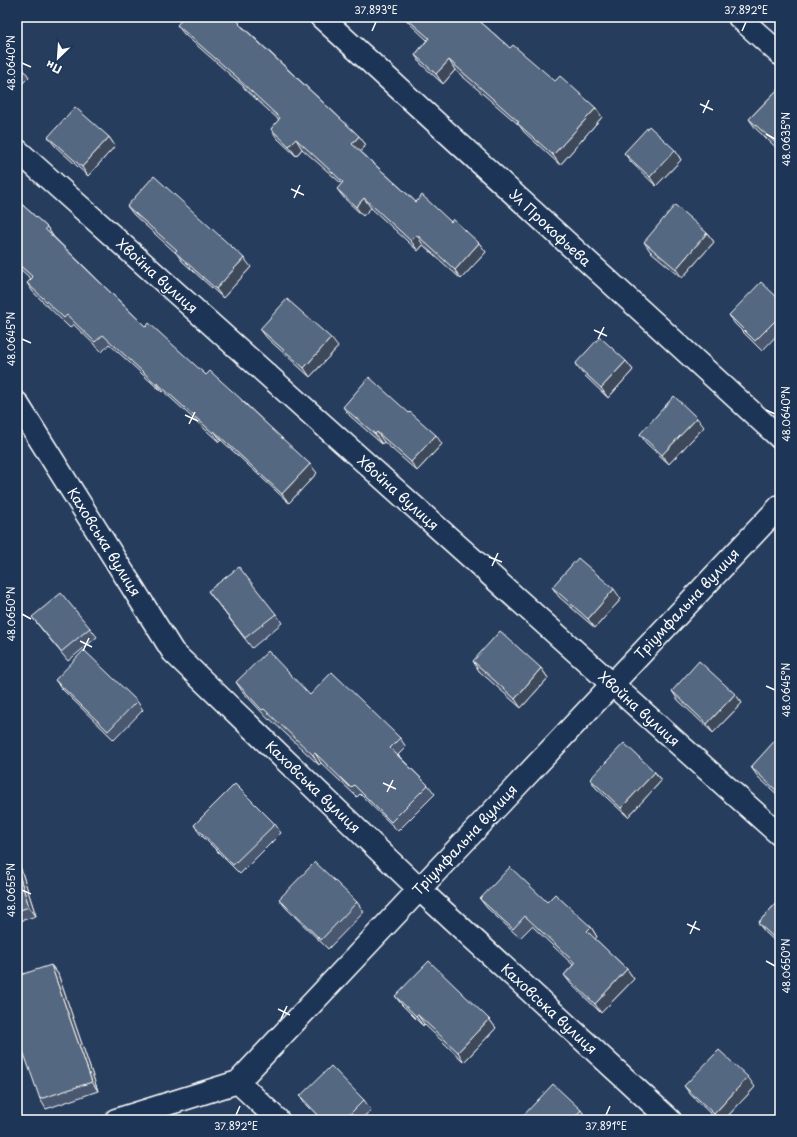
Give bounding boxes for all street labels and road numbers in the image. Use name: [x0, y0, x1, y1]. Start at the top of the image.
street label: Ул Прокофьева: [505, 184, 596, 271]
street label: Хвойна вулиця: [112, 233, 203, 318]
street label: Хвойна вулиця: [353, 450, 444, 535]
street label: Каховська вулиця: [62, 483, 146, 600]
street label: Тріумфальна вулиця: [629, 543, 744, 664]
street label: Хвойна вулиця: [594, 666, 685, 751]
street label: Каховська вулиця: [261, 736, 366, 838]
street label: Тріумфальна вулиця: [407, 779, 522, 900]
street label: Каховська вулиця: [497, 958, 602, 1059]

